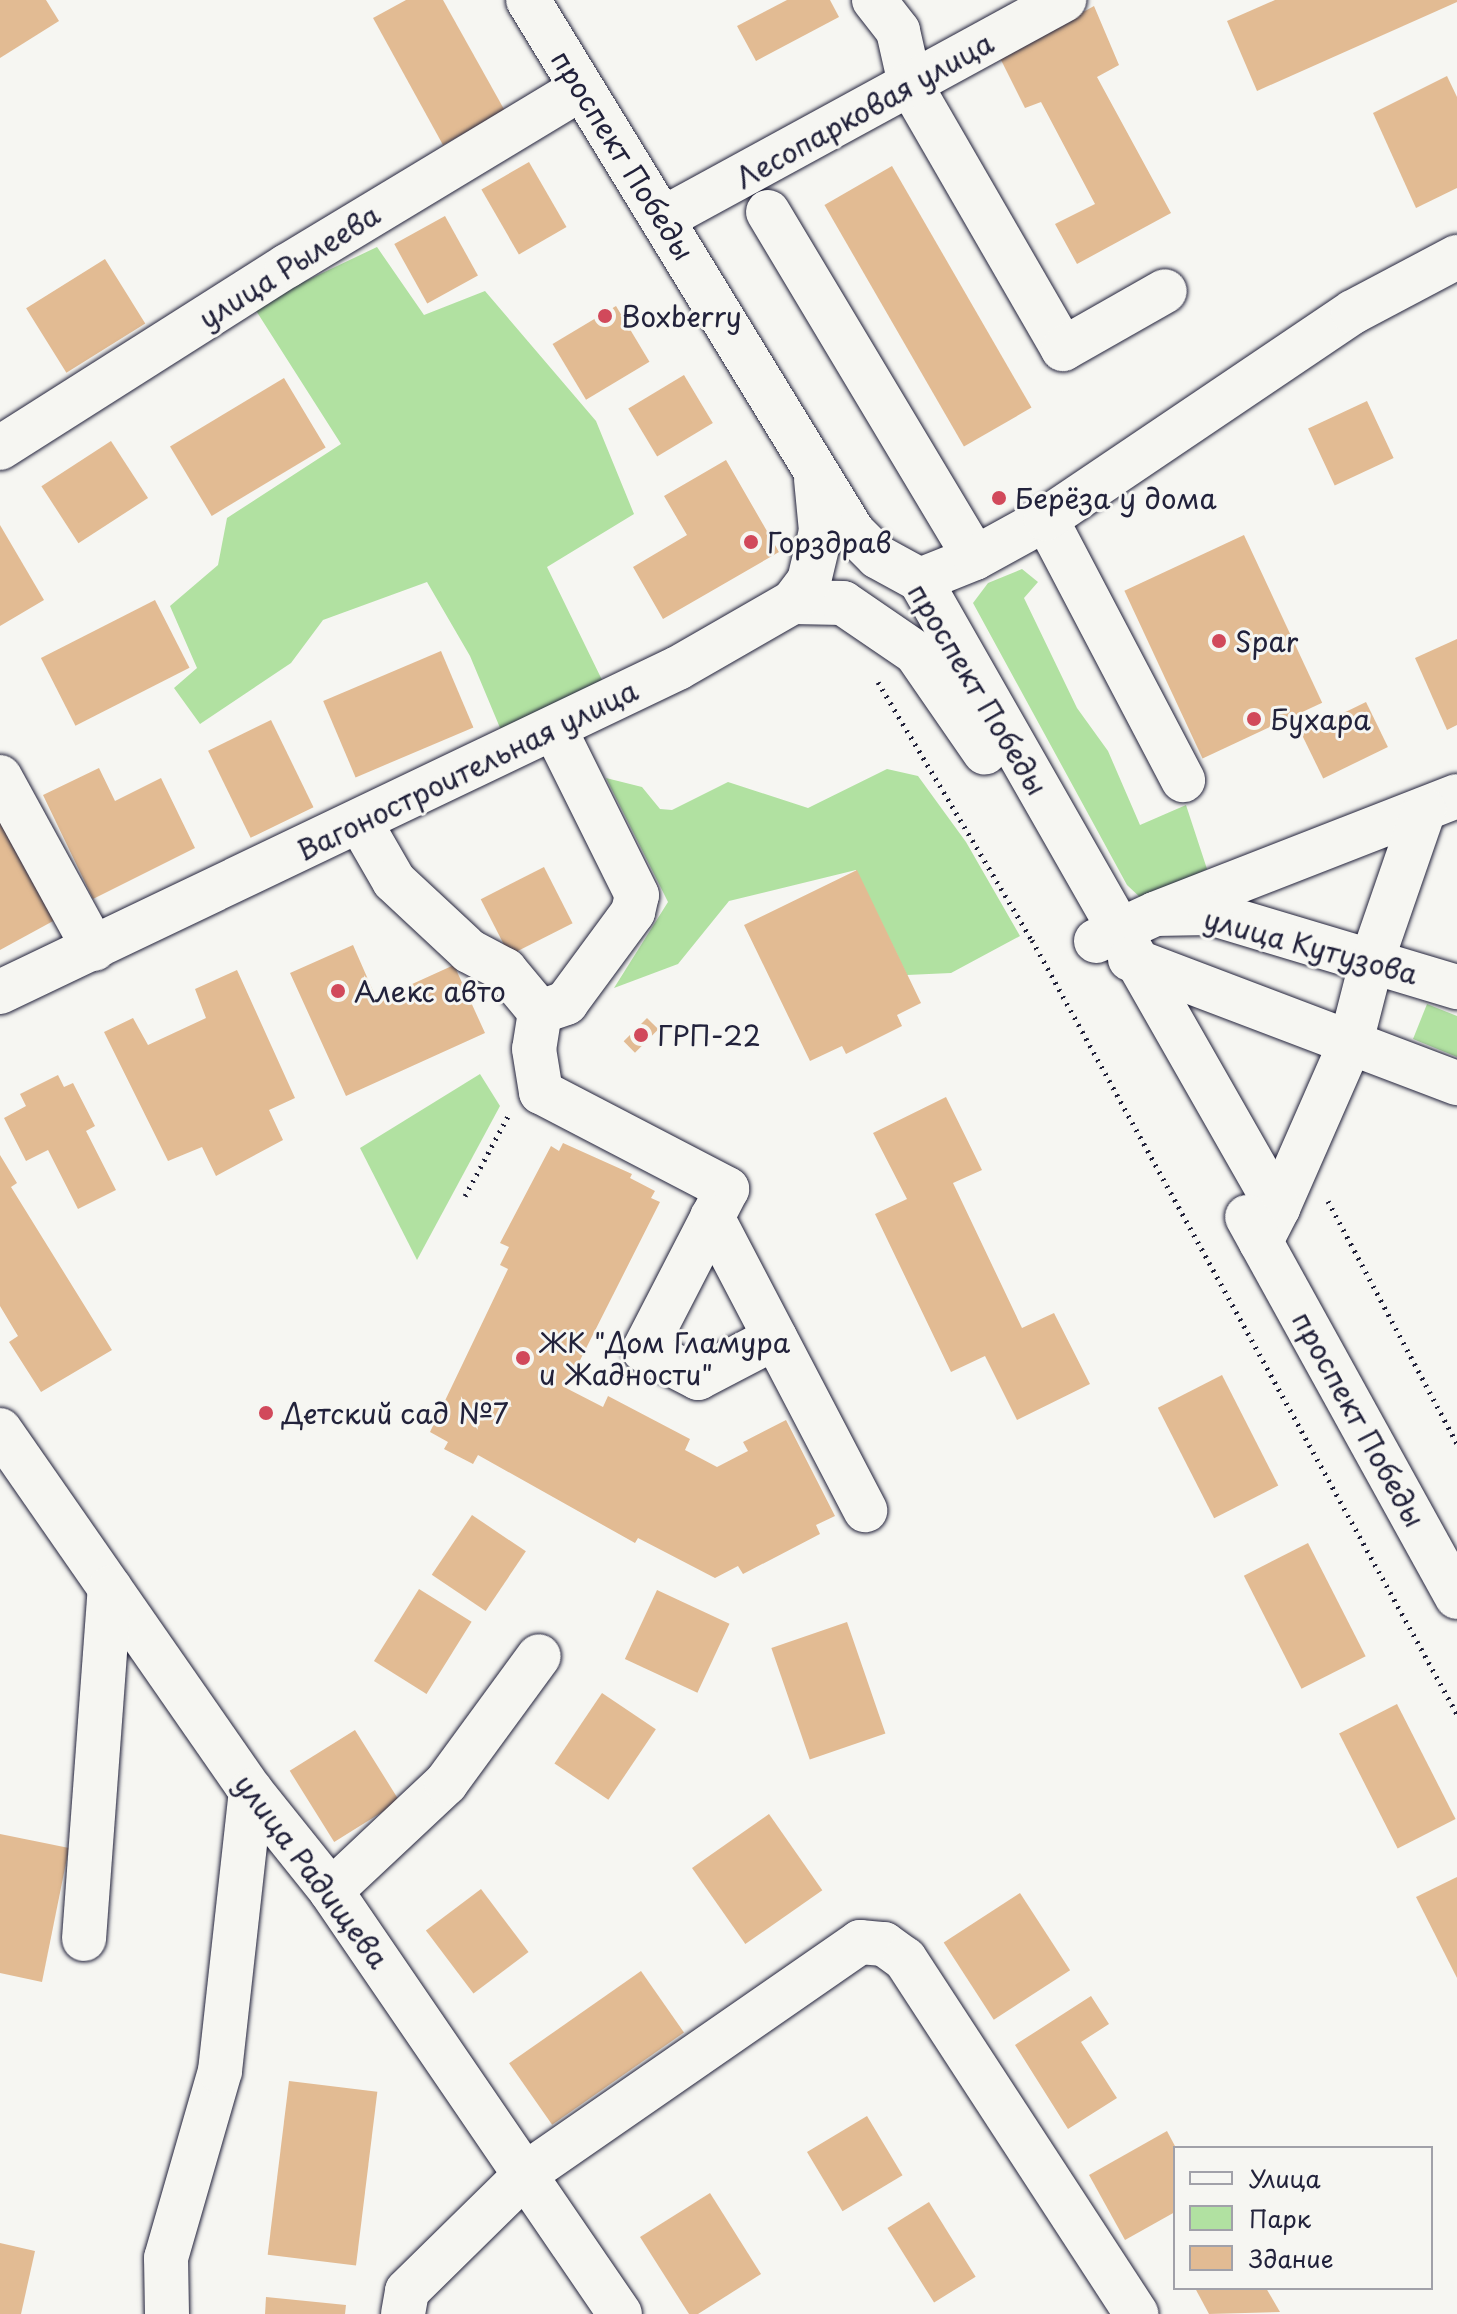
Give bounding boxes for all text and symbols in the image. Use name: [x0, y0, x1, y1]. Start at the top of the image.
street label: Лесопарковая улица: [729, 25, 999, 195]
street label: проспект Победы: [545, 43, 701, 267]
street label: улица Рылеева: [192, 197, 386, 335]
place label: Boxberry: [621, 299, 742, 333]
marker: Boxberry: [596, 307, 614, 325]
place label: Берёза у дома: [1015, 481, 1217, 515]
marker: Берёза у дома: [990, 489, 1008, 507]
place label: Горздрав: [767, 525, 892, 559]
marker: Горздрав: [742, 533, 760, 551]
street label: проспект Победы: [901, 576, 1055, 802]
place label: Spar: [1235, 624, 1298, 658]
marker: Spar: [1210, 632, 1228, 650]
street label: Вагоностроительная улица: [290, 672, 644, 868]
place label: Бухара: [1270, 702, 1371, 736]
marker: Бухара: [1245, 710, 1263, 728]
street label: улица Кутузова: [1200, 901, 1422, 991]
place label: Алекс авто: [354, 974, 508, 1008]
marker: Алекс авто: [329, 982, 347, 1000]
place label: ГРП-22: [657, 1018, 761, 1052]
marker: ГРП-22: [632, 1026, 650, 1044]
street label: проспект Победы: [1286, 1305, 1432, 1533]
place label: ЖК "Дом Гламура и Жадности": [539, 1325, 793, 1391]
marker: ЖК "Дом Гламура и Жадности": [514, 1349, 532, 1367]
place label: Детский сад №7: [282, 1396, 511, 1430]
marker: Детский сад №7: [257, 1404, 275, 1422]
street label: улица Радищева: [228, 1767, 396, 1975]
legend: [1173, 2146, 1433, 2290]
text: Улица: [1249, 2160, 1321, 2196]
text: Парк: [1249, 2200, 1311, 2236]
text: Здание: [1249, 2240, 1334, 2276]

